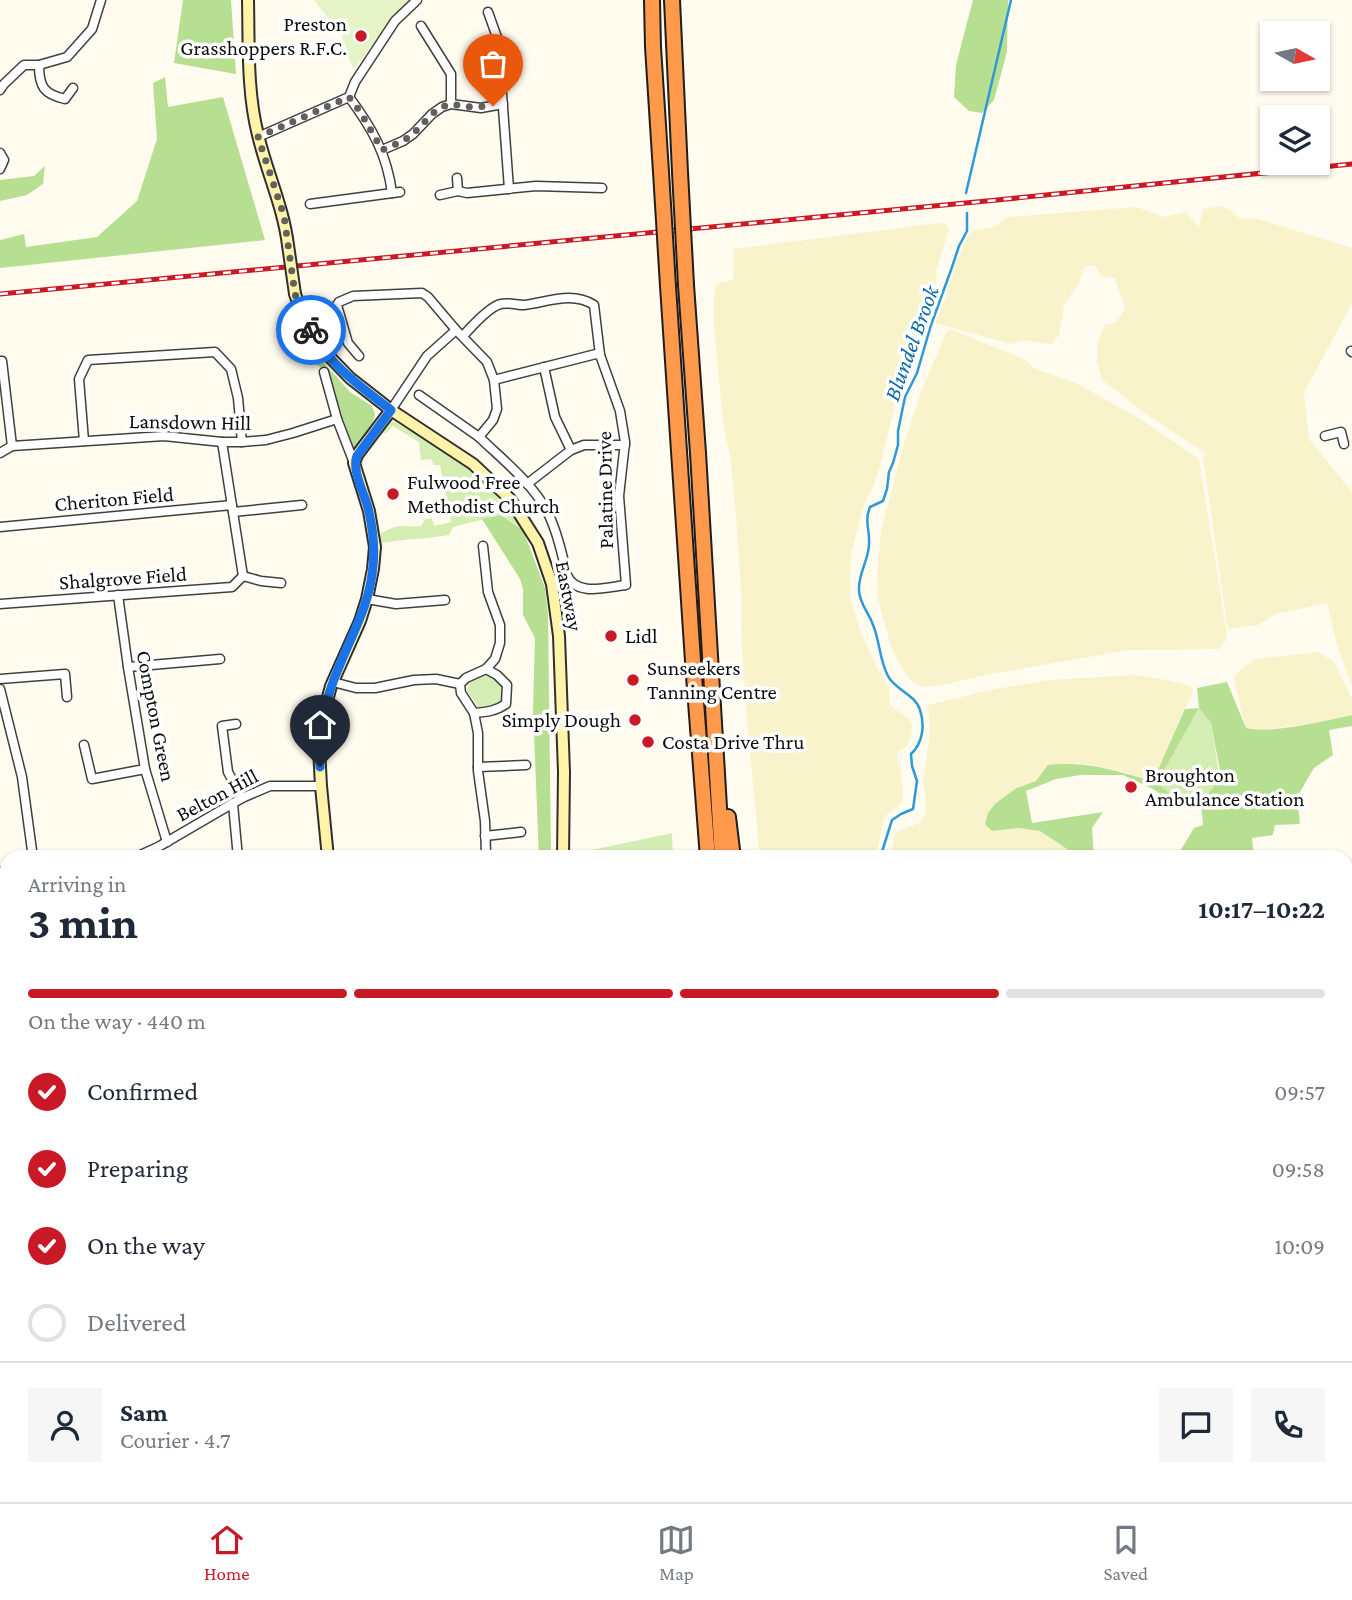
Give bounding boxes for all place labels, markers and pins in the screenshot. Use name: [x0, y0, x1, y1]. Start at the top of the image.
place label: Preston Grasshoppers R.F.C.: [180, 12, 347, 60]
marker: Preston Grasshoppers R.F.C.: [353, 28, 369, 44]
pin: [463, 34, 523, 106]
place label: Fulwood Free Methodist Church: [407, 470, 560, 518]
marker: Fulwood Free Methodist Church: [385, 486, 401, 502]
place label: Lidl: [625, 624, 658, 648]
marker: Lidl: [603, 628, 619, 644]
place label: Sunseekers Tanning Centre: [647, 656, 777, 704]
marker: Sunseekers Tanning Centre: [625, 672, 641, 688]
pin: [290, 695, 350, 767]
place label: Simply Dough: [502, 708, 621, 732]
marker: Simply Dough: [627, 712, 643, 728]
place label: Costa Drive Thru: [662, 730, 804, 754]
marker: Costa Drive Thru: [640, 734, 656, 750]
place label: Broughton Ambulance Station: [1145, 763, 1305, 811]
marker: Broughton Ambulance Station: [1123, 779, 1139, 795]

